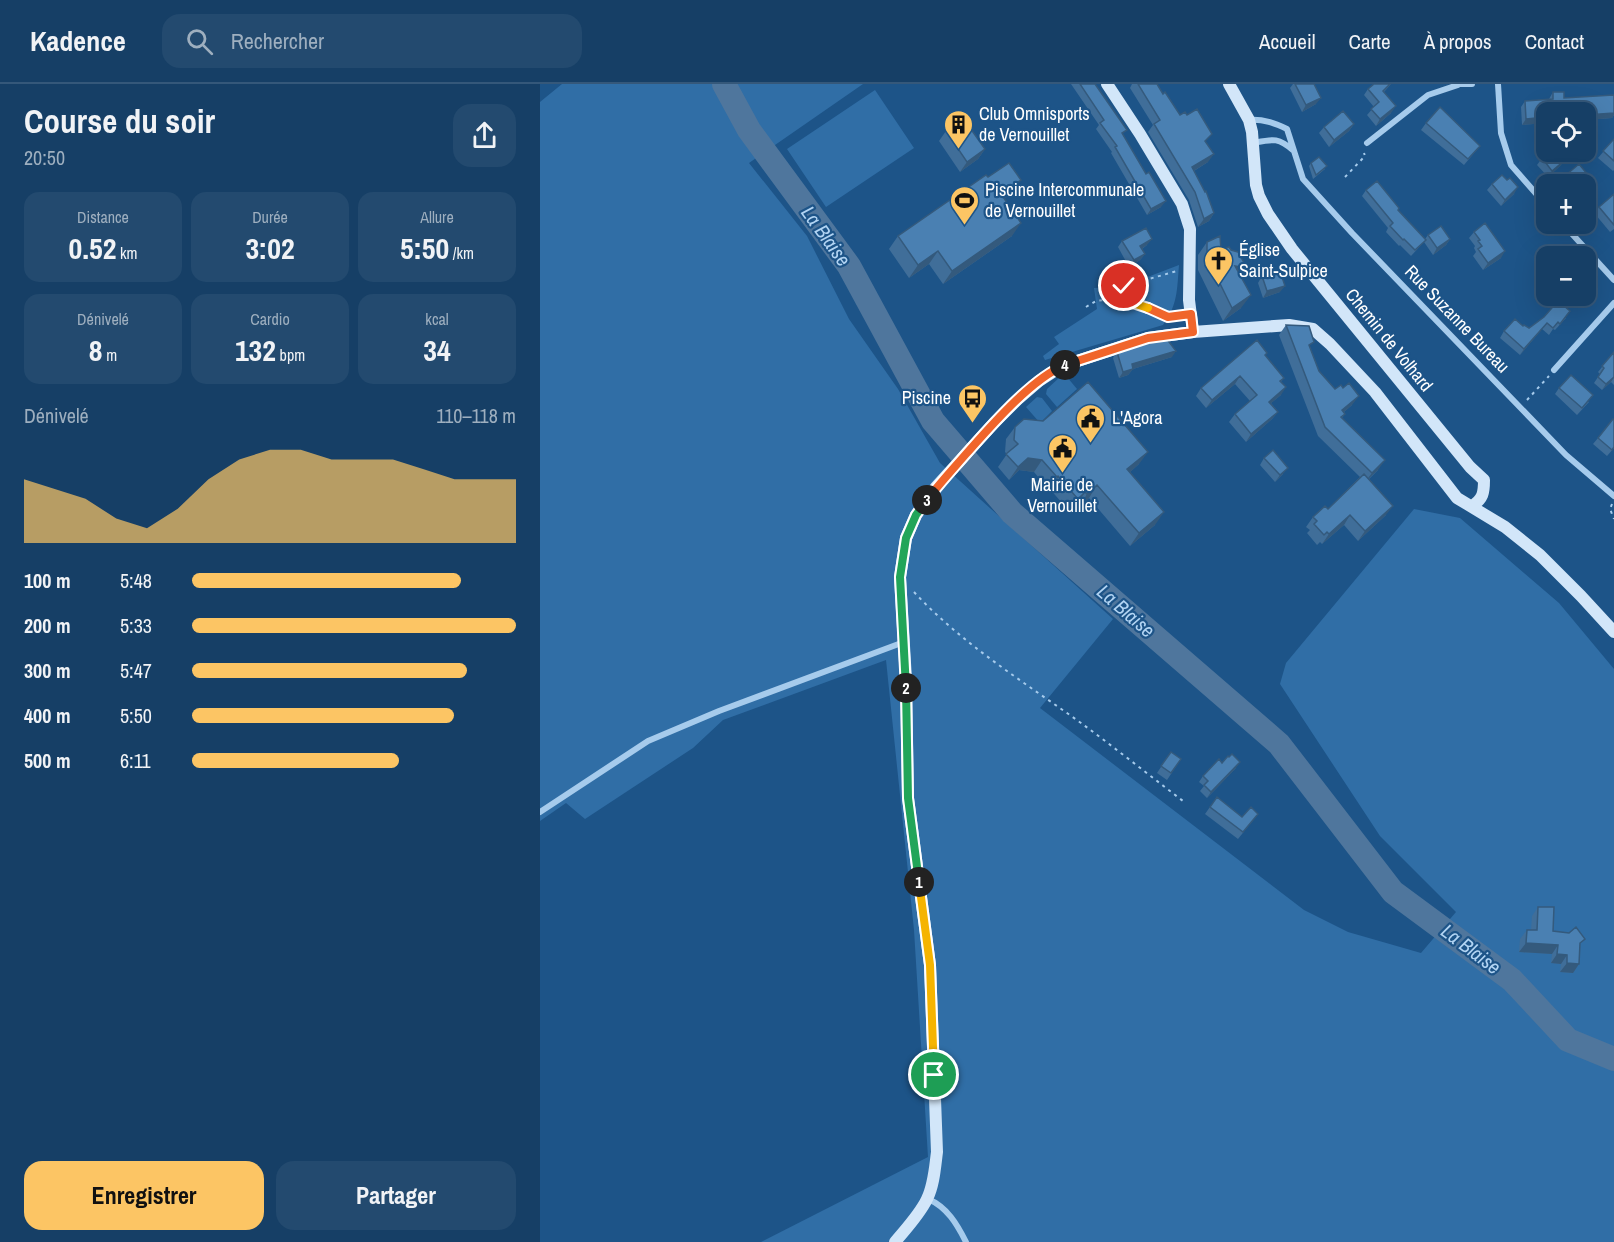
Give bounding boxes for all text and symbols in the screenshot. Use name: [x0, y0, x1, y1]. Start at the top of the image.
search box: [162, 14, 582, 68]
text: Kadence: [30, 22, 126, 60]
icon: search: [183, 25, 216, 58]
text: Rechercher: [231, 26, 324, 56]
text: Accueil: [1259, 27, 1316, 56]
text: Carte: [1349, 27, 1391, 56]
text: À propos: [1424, 27, 1492, 56]
text: Contact: [1525, 27, 1584, 56]
text: Course du soir: [24, 99, 215, 143]
place label: Club Omnisports de Vernouillet: [979, 101, 1090, 147]
map controls: [1536, 102, 1596, 306]
button: locate: [1536, 102, 1596, 162]
button: share: [453, 104, 516, 167]
building icon: Club Omnisports de Vernouillet: [942, 108, 974, 150]
text: 20:50: [24, 144, 65, 171]
button: +: [1536, 174, 1596, 234]
place label: Piscine Intercommunale de Vernouillet: [985, 177, 1144, 223]
sports icon: Piscine Intercommunale de Vernouillet: [948, 184, 980, 226]
water label: La Blaise: [795, 200, 857, 271]
text: Distance: [77, 206, 129, 228]
text: Durée: [252, 206, 288, 228]
text: Allure: [420, 206, 454, 228]
text: 0.52: [68, 228, 116, 268]
text: 3:02: [245, 228, 295, 268]
text: 5:50: [400, 228, 449, 268]
place label: Église Saint-Sulpice: [1239, 237, 1328, 283]
text: km: [116, 242, 138, 264]
text: /km: [449, 242, 474, 264]
church icon: Église Saint-Sulpice: [1202, 244, 1234, 286]
button: −: [1536, 246, 1596, 306]
street label: Rue Suzanne Bureau: [1399, 259, 1515, 378]
pin: [1098, 260, 1149, 311]
icon: check: [1107, 269, 1140, 302]
street label: Chemin de Volhard: [1340, 283, 1439, 397]
text: Dénivelé: [77, 308, 129, 330]
text: Cardio: [250, 308, 290, 330]
text: kcal: [425, 308, 449, 330]
text: 8: [89, 330, 103, 370]
text: 132: [235, 330, 276, 370]
text: 34: [423, 330, 451, 370]
text: m: [103, 344, 117, 366]
text: bpm: [276, 344, 305, 366]
pin: 4: [1050, 350, 1080, 380]
text: 4: [1061, 354, 1069, 376]
bus stop icon: Piscine: [956, 382, 988, 424]
place label: Piscine: [902, 385, 951, 410]
text: Dénivelé: [24, 402, 89, 429]
text: 110–118 m: [436, 402, 516, 429]
public building icon: L'Agora: [1075, 402, 1107, 444]
place label: L'Agora: [1112, 405, 1162, 430]
public building icon: Mairie de Vernouillet: [1046, 432, 1078, 474]
place label: Mairie de Vernouillet: [1027, 472, 1097, 518]
pin: 3: [912, 485, 942, 515]
text: 3: [923, 489, 931, 511]
text: 100 m: [24, 567, 71, 594]
text: 5:48: [120, 567, 152, 594]
water label: La Blaise: [1092, 578, 1161, 643]
text: 200 m: [24, 612, 71, 639]
text: 5:33: [120, 612, 152, 639]
text: 300 m: [24, 657, 71, 684]
text: 5:47: [120, 657, 152, 684]
pin: 2: [891, 673, 921, 703]
text: 2: [902, 677, 910, 699]
text: 400 m: [24, 702, 71, 729]
text: 5:50: [120, 702, 152, 729]
text: 500 m: [24, 747, 71, 774]
text: 6:11: [120, 747, 151, 774]
pin: 1: [904, 867, 934, 897]
text: 1: [915, 871, 923, 893]
water label: La Blaise: [1436, 917, 1507, 980]
pin: [908, 1049, 959, 1100]
icon: arrive: [917, 1058, 950, 1091]
button: Enregistrer: [24, 1161, 264, 1230]
button: Partager: [276, 1161, 516, 1230]

